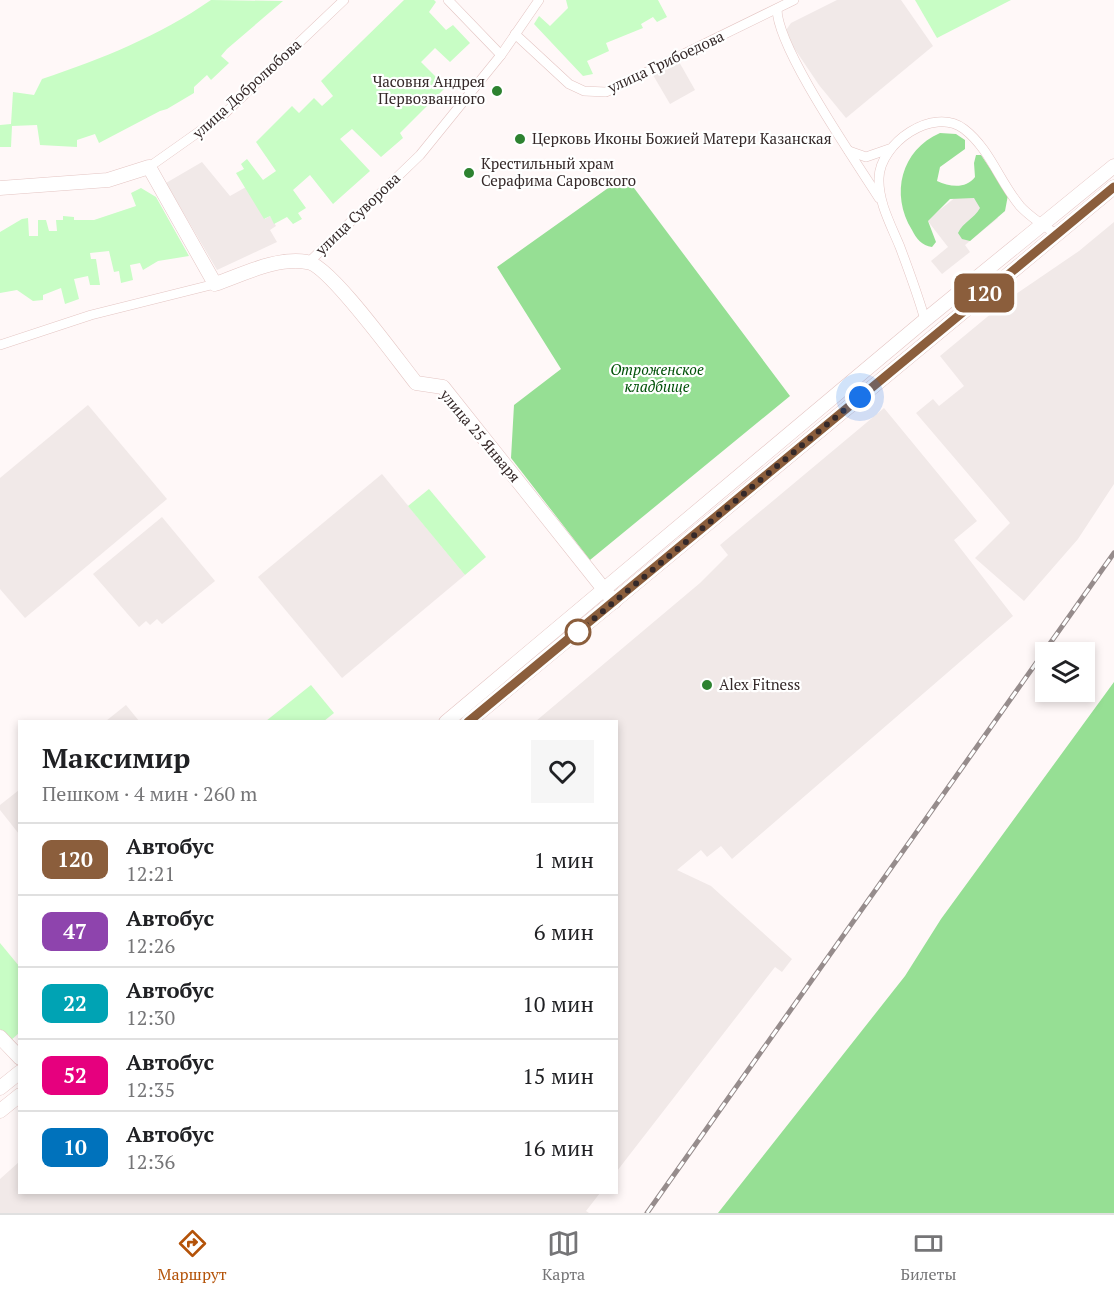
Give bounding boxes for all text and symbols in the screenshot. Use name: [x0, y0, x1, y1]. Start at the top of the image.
street label: улица Грибоедова: [603, 25, 727, 97]
street label: улица Добролюбова: [187, 34, 305, 143]
place label: Часовня Андрея Первозванного: [373, 71, 485, 108]
marker: Часовня Андрея Первозванного: [490, 84, 504, 98]
place label: Церковь Иконы Божией Матери Казанская: [532, 128, 832, 148]
marker: Церковь Иконы Божией Матери Казанская: [513, 132, 527, 146]
place label: Крестильный храм Серафима Саровского: [481, 153, 636, 190]
marker: Крестильный храм Серафима Саровского: [462, 166, 476, 180]
street label: улица Суворова: [310, 167, 404, 259]
line badge: 120: [950, 274, 1018, 312]
text: 120: [966, 279, 1002, 307]
park label: Отроженское кладбище: [610, 359, 704, 396]
your location: [845, 382, 875, 412]
street label: улица 25 Января: [435, 384, 525, 486]
unlabelled marker: [565, 619, 591, 645]
map controls: [1035, 642, 1095, 702]
button: layers: [1035, 642, 1095, 702]
place label: Alex Fitness: [719, 674, 800, 694]
marker: Alex Fitness: [700, 678, 714, 692]
text: Максимир: [42, 739, 190, 776]
button: heart: [531, 740, 594, 803]
text: Пешком · 4 мин · 260 m: [42, 780, 257, 807]
text: Автобус: [126, 831, 214, 860]
text: 120: [57, 845, 93, 873]
text: 1 мин: [534, 845, 594, 874]
text: 12:21: [126, 860, 175, 887]
text: Автобус: [126, 903, 214, 932]
text: 47: [63, 917, 87, 945]
text: 6 мин: [534, 917, 594, 946]
text: 12:26: [126, 932, 175, 959]
text: Автобус: [126, 975, 214, 1004]
text: 22: [63, 989, 87, 1017]
text: 10 мин: [522, 989, 594, 1018]
text: 12:30: [126, 1004, 175, 1031]
text: Автобус: [126, 1047, 214, 1076]
text: 52: [63, 1061, 87, 1089]
text: 15 мин: [522, 1061, 594, 1090]
text: 12:35: [126, 1076, 175, 1103]
text: Автобус: [126, 1119, 214, 1148]
text: 10: [63, 1133, 87, 1161]
text: 16 мин: [522, 1133, 594, 1162]
text: 12:36: [126, 1148, 175, 1175]
tab: Маршрут: [158, 1227, 227, 1285]
tab: Карта: [542, 1227, 585, 1285]
tab: Билеты: [900, 1227, 956, 1285]

